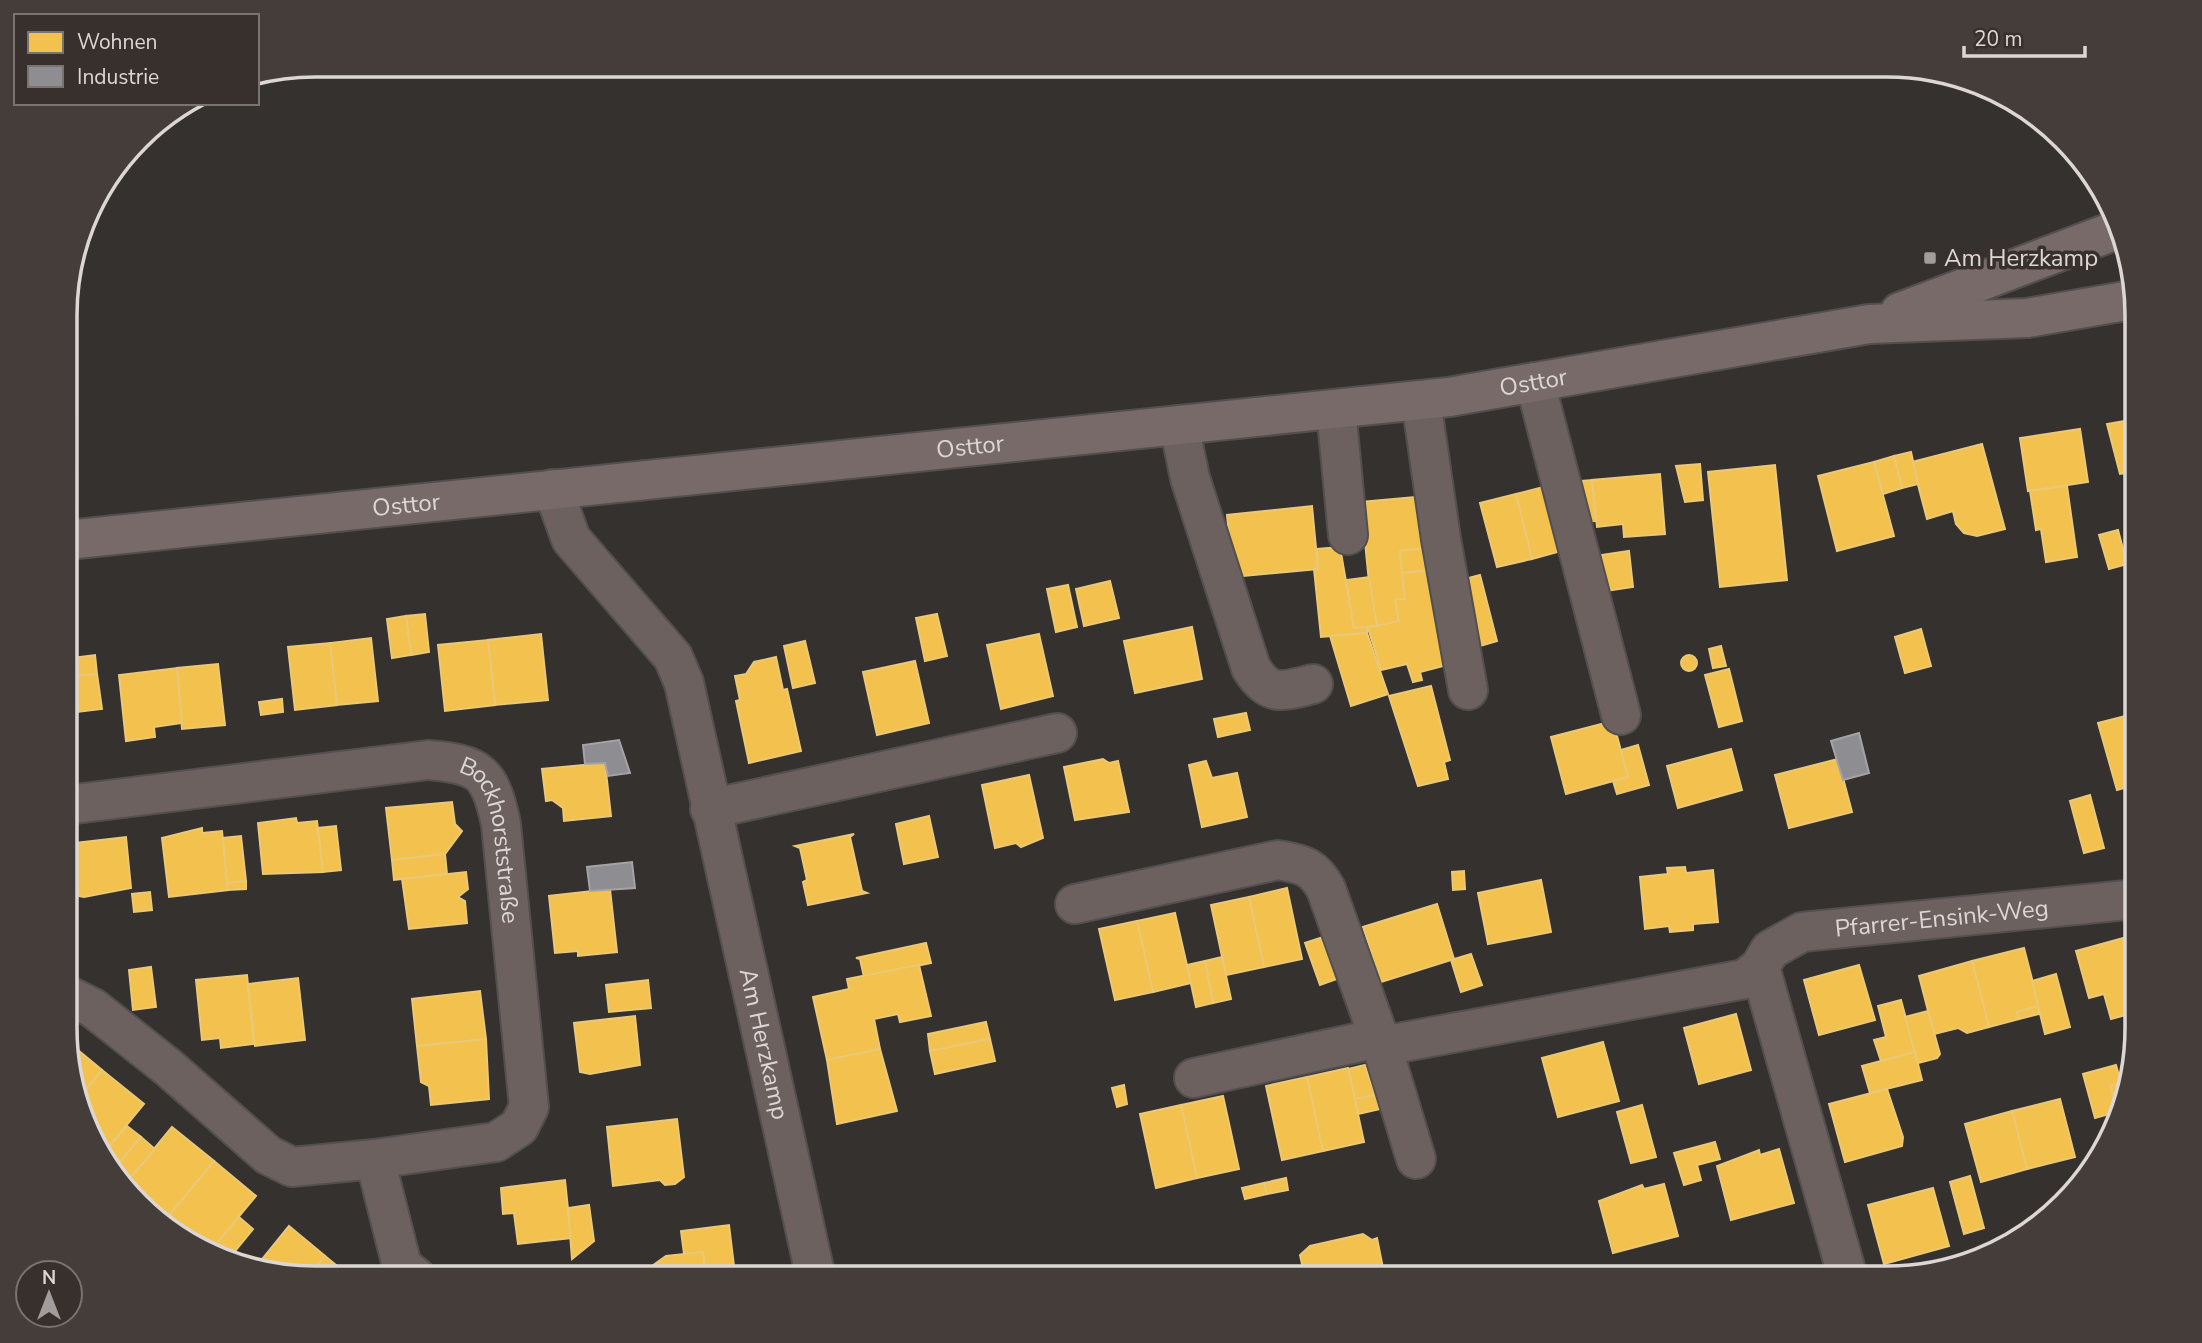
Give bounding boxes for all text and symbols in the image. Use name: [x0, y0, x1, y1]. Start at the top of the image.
legend: [14, 14, 259, 105]
scale bar: [1964, 14, 2085, 58]
text: 20 m: [1974, 25, 2023, 53]
text: Wohnen: [77, 28, 158, 56]
text: Industrie: [77, 63, 159, 91]
place label: Am Herzkamp: [1944, 242, 2098, 274]
marker: Am Herzkamp: [1922, 250, 1938, 266]
street label: Osttor: [1497, 361, 1570, 404]
street label: Osttor: [935, 427, 1006, 466]
street label: Osttor: [371, 485, 442, 524]
street label: Bockhorststraße: [455, 749, 527, 925]
street label: Pfarrer-Ensink-Weg: [1833, 892, 2050, 945]
street label: Am Herzkamp: [732, 965, 796, 1123]
north arrow: [14, 1259, 84, 1329]
text: N: [42, 1265, 56, 1291]

